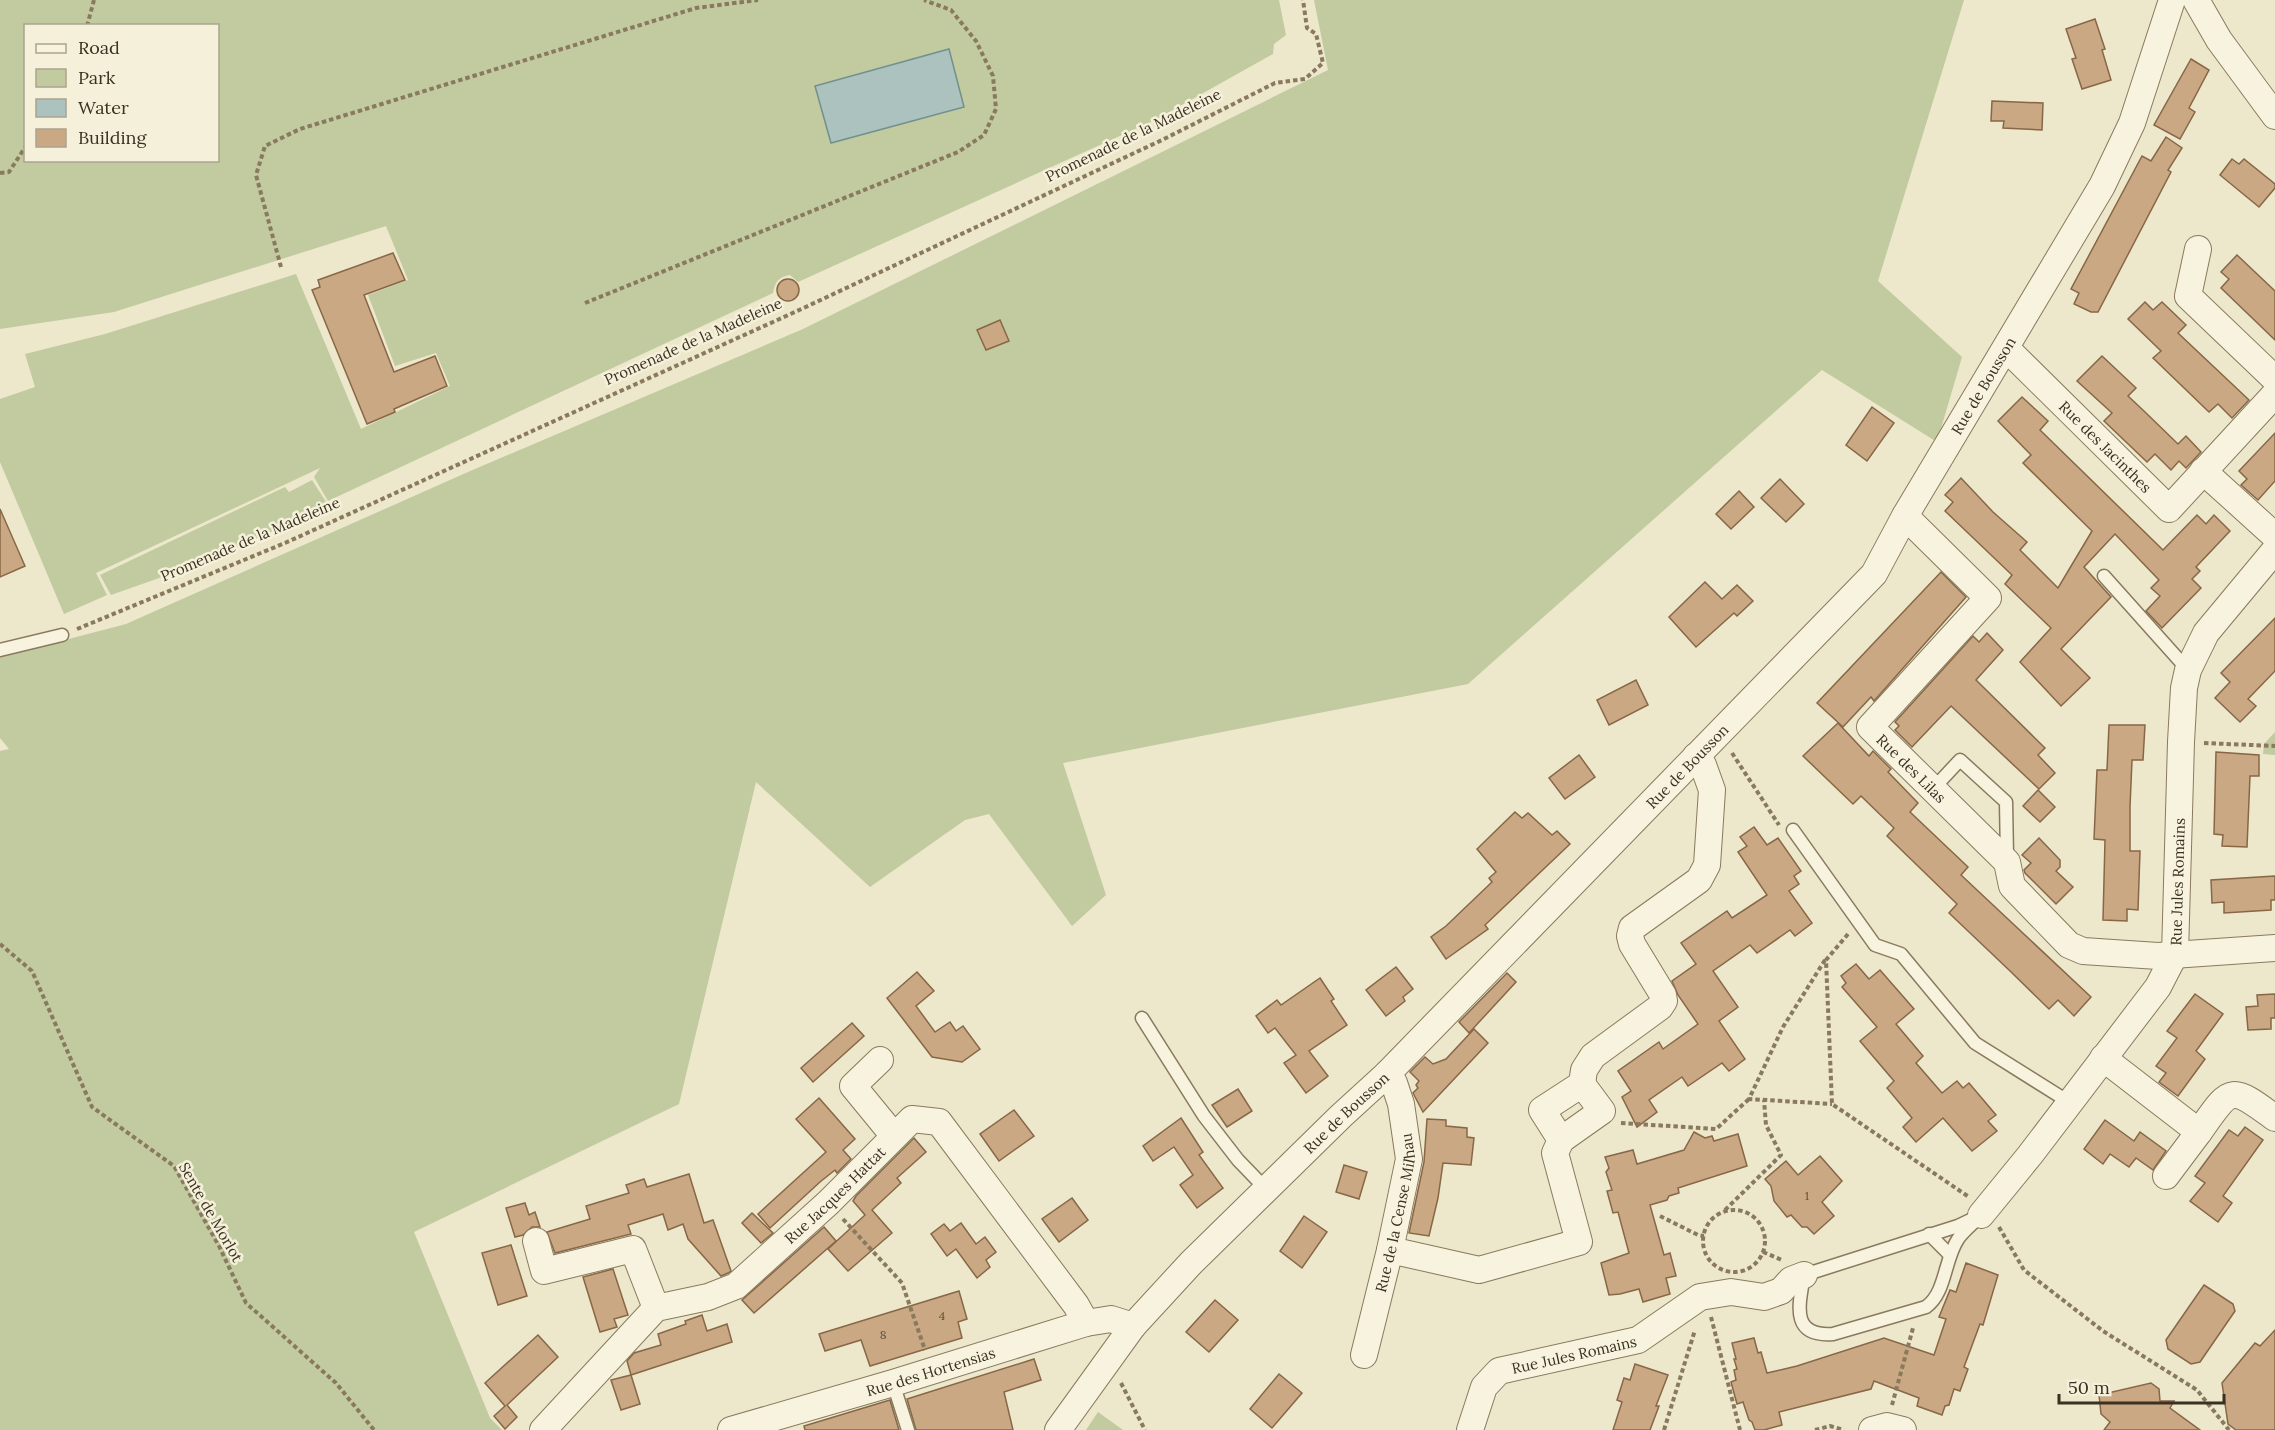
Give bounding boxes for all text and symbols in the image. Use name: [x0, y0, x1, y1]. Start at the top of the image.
legend: [24, 24, 219, 162]
text: Road: [78, 36, 120, 59]
text: Park: [78, 66, 116, 89]
street label: Promenade de la Madeleine: [1042, 84, 1224, 186]
text: Water: [78, 96, 129, 119]
text: Building: [78, 126, 148, 149]
street label: Promenade de la Madeleine: [601, 293, 785, 389]
street label: Rue de Bousson: [1946, 333, 2019, 438]
street label: Rue des Jacinthes: [2055, 396, 2156, 496]
street label: Promenade de la Madeleine: [158, 493, 342, 585]
street label: Rue de Bousson: [1642, 720, 1732, 812]
street label: Rue des Lilas: [1873, 730, 1950, 807]
street label: Rue Jules Romains: [2166, 818, 2188, 946]
street label: Rue de Bousson: [1299, 1068, 1393, 1157]
street label: Rue de la Cense Milhau: [1370, 1132, 1418, 1294]
street label: Rue Jacques Hattat: [780, 1142, 889, 1247]
street label: Sente de Morlot: [175, 1159, 247, 1265]
house number: 1: [1805, 1188, 1809, 1203]
house number: 4: [939, 1308, 946, 1323]
house number: 8: [880, 1327, 887, 1342]
street label: Rue Jules Romains: [1510, 1331, 1638, 1377]
street label: Rue des Hortensias: [864, 1342, 997, 1400]
scale bar: [2059, 1367, 2224, 1405]
text: 50 m: [2068, 1376, 2110, 1399]

